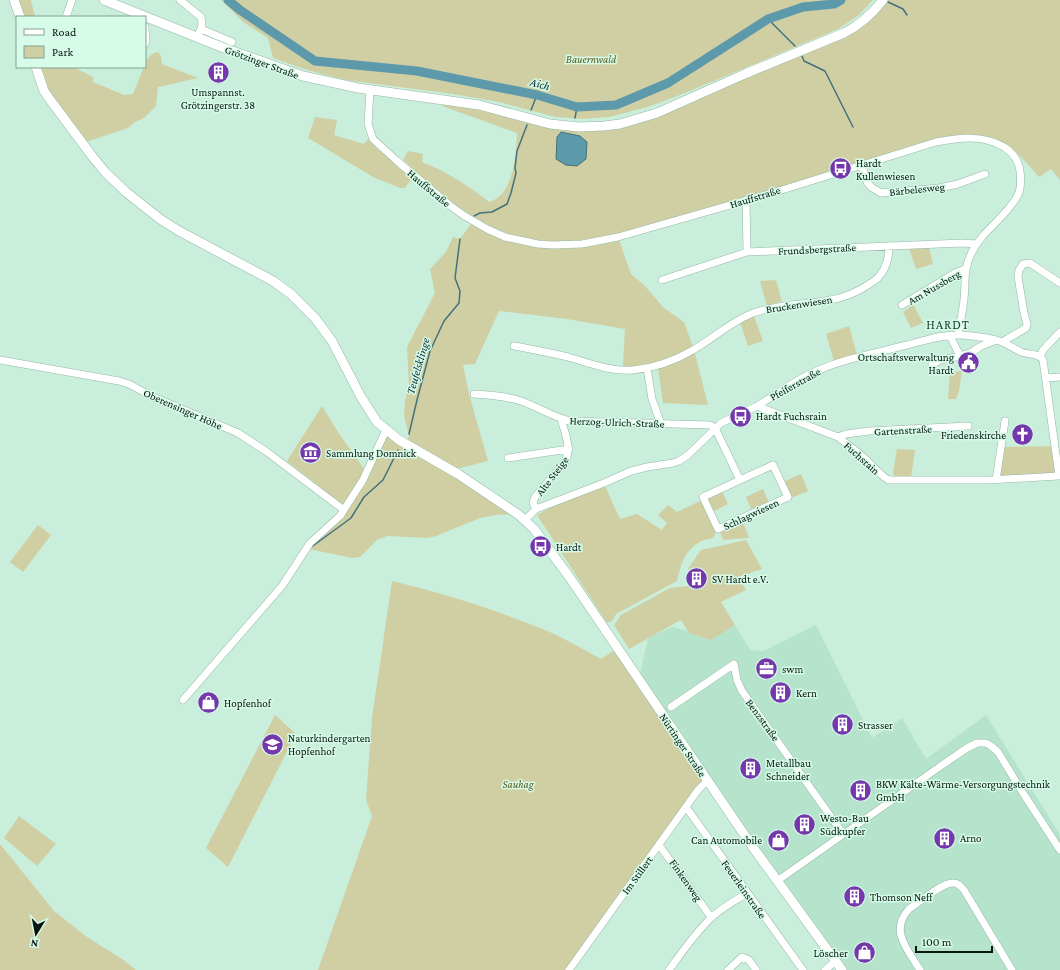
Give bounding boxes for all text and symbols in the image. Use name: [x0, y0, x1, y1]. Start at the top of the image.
legend: [16, 16, 146, 68]
text: Road: [52, 25, 77, 39]
street label: Grötzinger Straße: [223, 43, 301, 82]
text: Park: [52, 45, 74, 59]
park label: Bauernwald: [566, 53, 617, 65]
building icon: Umspannst. Grötzingerstr. 38: [205, 59, 231, 85]
water label: Aich: [528, 75, 552, 93]
place label: Umspannst. Grötzingerstr. 38: [181, 86, 255, 112]
bus stop icon: Hardt Kullenwiesen: [828, 156, 854, 182]
place label: Hardt Kullenwiesen: [856, 157, 915, 182]
street label: Hauffstraße: [405, 167, 453, 210]
street label: Bärbelesweg: [889, 180, 946, 199]
street label: Hauffstraße: [728, 184, 782, 210]
street label: Frundsbergstraße: [778, 241, 857, 258]
street label: Am Nussberg: [906, 267, 963, 308]
street label: Bruckenwiesen: [765, 293, 833, 315]
district label: HARDT: [926, 317, 970, 332]
water label: Teufelsklinge: [403, 336, 433, 396]
public building icon: Ortschaftsverwaltung Hardt: [956, 350, 982, 376]
place label: Ortschaftsverwaltung Hardt: [858, 351, 955, 376]
street label: Pfeiferstraße: [768, 365, 823, 403]
street label: Oberensinger Höhe: [141, 386, 224, 433]
bus stop icon: Hardt Fuchsrain: [728, 403, 754, 429]
place label: Hardt Fuchsrain: [756, 410, 827, 422]
street label: Herzog-Ulrich-Straße: [569, 414, 665, 431]
street label: Gartenstraße: [874, 422, 932, 438]
church icon: Friedenskirche: [1009, 422, 1035, 448]
place label: Friedenskirche: [941, 429, 1006, 441]
street label: Fuchsrain: [842, 439, 882, 477]
museum icon: Sammlung Domnick: [297, 440, 323, 466]
place label: Sammlung Domnick: [326, 447, 417, 460]
street label: Alte Steige: [533, 454, 572, 499]
street label: Schlagwiesen: [721, 496, 781, 533]
bus stop icon: Hardt: [528, 534, 554, 560]
place label: Hardt: [556, 541, 582, 553]
building icon: SV Hardt e.V.: [684, 566, 710, 592]
place label: SV Hardt e.V.: [712, 573, 768, 585]
office icon: swm: [753, 656, 779, 682]
place label: swm: [782, 663, 803, 675]
building icon: Kern: [767, 680, 793, 706]
place label: Kern: [796, 687, 817, 699]
shop icon: Hopfenhof: [195, 690, 221, 716]
place label: Hopfenhof: [224, 697, 272, 710]
street label: Benzstraße: [744, 697, 782, 744]
street label: Nürtinger Straße: [657, 711, 709, 780]
building icon: Strasser: [829, 712, 855, 738]
place label: Strasser: [858, 719, 893, 731]
school or university icon: Naturkindergarten Hopfenhof: [259, 731, 285, 757]
place label: Naturkindergarten Hopfenhof: [288, 732, 371, 758]
building icon: Metallbau Schneider: [738, 756, 764, 782]
place label: Metallbau Schneider: [766, 757, 811, 782]
building icon: BKW Kälte-Wärme-Versorgungstechnik GmbH: [848, 777, 874, 803]
park label: Sauhag: [502, 778, 535, 791]
place label: BKW Kälte-Wärme-Versorgungstechnik GmbH: [876, 778, 1051, 803]
building icon: Westo-Bau Südkupfer: [792, 811, 818, 837]
place label: Westo-Bau Südkupfer: [820, 812, 869, 838]
building icon: Arno: [931, 825, 957, 851]
shop icon: Can Automobile: [765, 827, 791, 853]
place label: Arno: [960, 832, 982, 844]
place label: Can Automobile: [691, 834, 762, 846]
street label: Im Stillert: [619, 853, 655, 896]
street label: Finkenweg: [666, 857, 705, 904]
street label: Feuerleinstraße: [719, 857, 769, 921]
building icon: Thomson Neff: [842, 884, 868, 910]
place label: Thomson Neff: [870, 891, 933, 903]
north arrow: [16, 914, 56, 954]
scale bar: [916, 928, 992, 954]
text: 100 m: [922, 935, 952, 949]
text: N: [29, 937, 39, 950]
shop icon: Löscher: [851, 940, 877, 966]
place label: Löscher: [814, 947, 848, 959]

